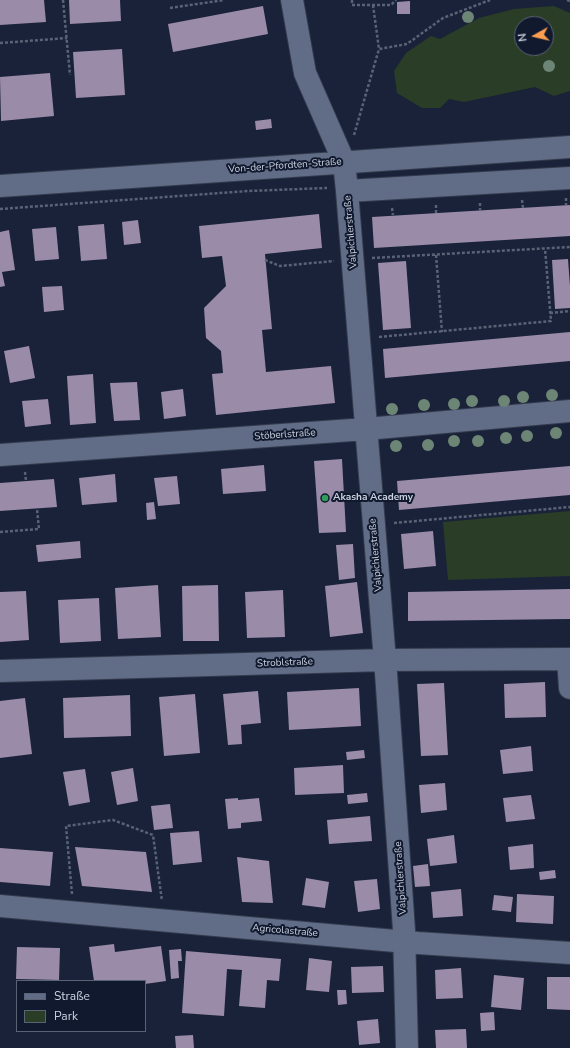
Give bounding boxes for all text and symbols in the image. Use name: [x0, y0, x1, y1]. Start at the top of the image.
north arrow: [514, 16, 554, 56]
text: N: [515, 32, 531, 43]
street label: Von-der-Pfordten-Straße: [228, 156, 342, 176]
street label: Valpichlerstraße: [342, 195, 360, 269]
street label: Stöberlstraße: [254, 427, 316, 443]
place label: Akasha Academy: [333, 492, 413, 504]
marker: Akasha Academy: [320, 493, 330, 503]
street label: Valpichlerstraße: [367, 518, 385, 592]
street label: Stroblstraße: [257, 656, 313, 670]
street label: Valpichlerstraße: [392, 841, 410, 915]
street label: Agricolastraße: [252, 922, 318, 940]
legend: [16, 980, 146, 1032]
text: Straße: [54, 988, 90, 1004]
text: Park: [54, 1008, 78, 1024]

